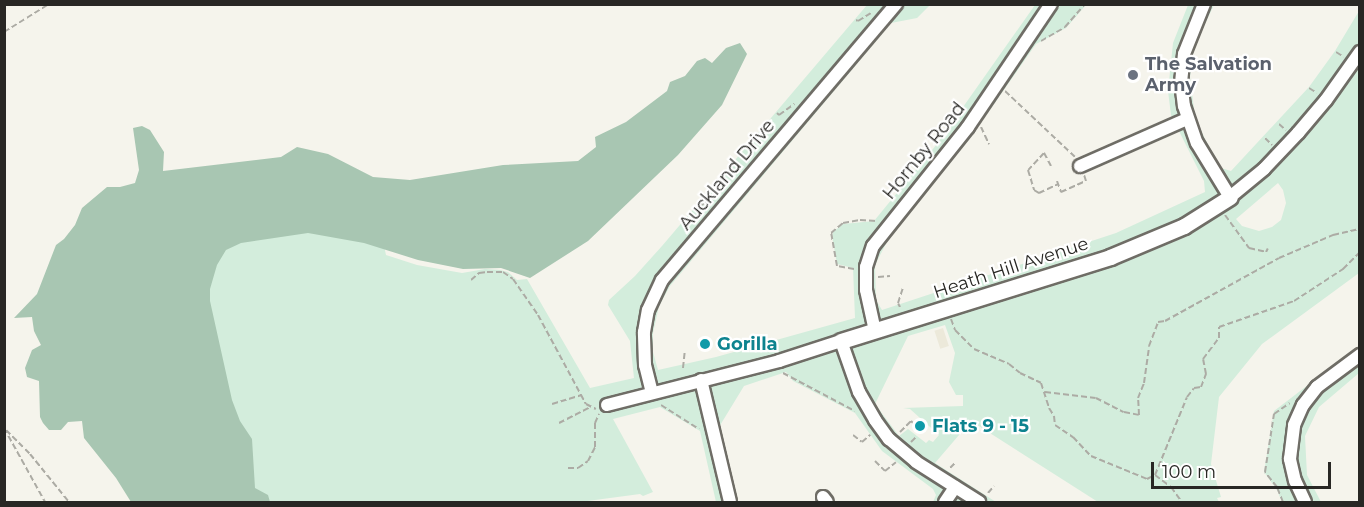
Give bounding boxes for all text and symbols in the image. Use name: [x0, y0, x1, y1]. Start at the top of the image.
place label: The Salvation Army: [1145, 54, 1272, 97]
marker: The Salvation Army: [1126, 68, 1140, 82]
street label: Hornby Road: [878, 98, 970, 204]
street label: Auckland Drive: [675, 115, 779, 235]
street label: Heath Hill Avenue: [931, 233, 1091, 303]
place label: Gorilla: [717, 333, 778, 355]
marker: Gorilla: [698, 337, 712, 351]
place label: Flats 9 - 15: [932, 415, 1029, 437]
marker: Flats 9 - 15: [913, 419, 927, 433]
scale bar: [1154, 450, 1334, 488]
text: 100 m: [1162, 461, 1216, 483]

